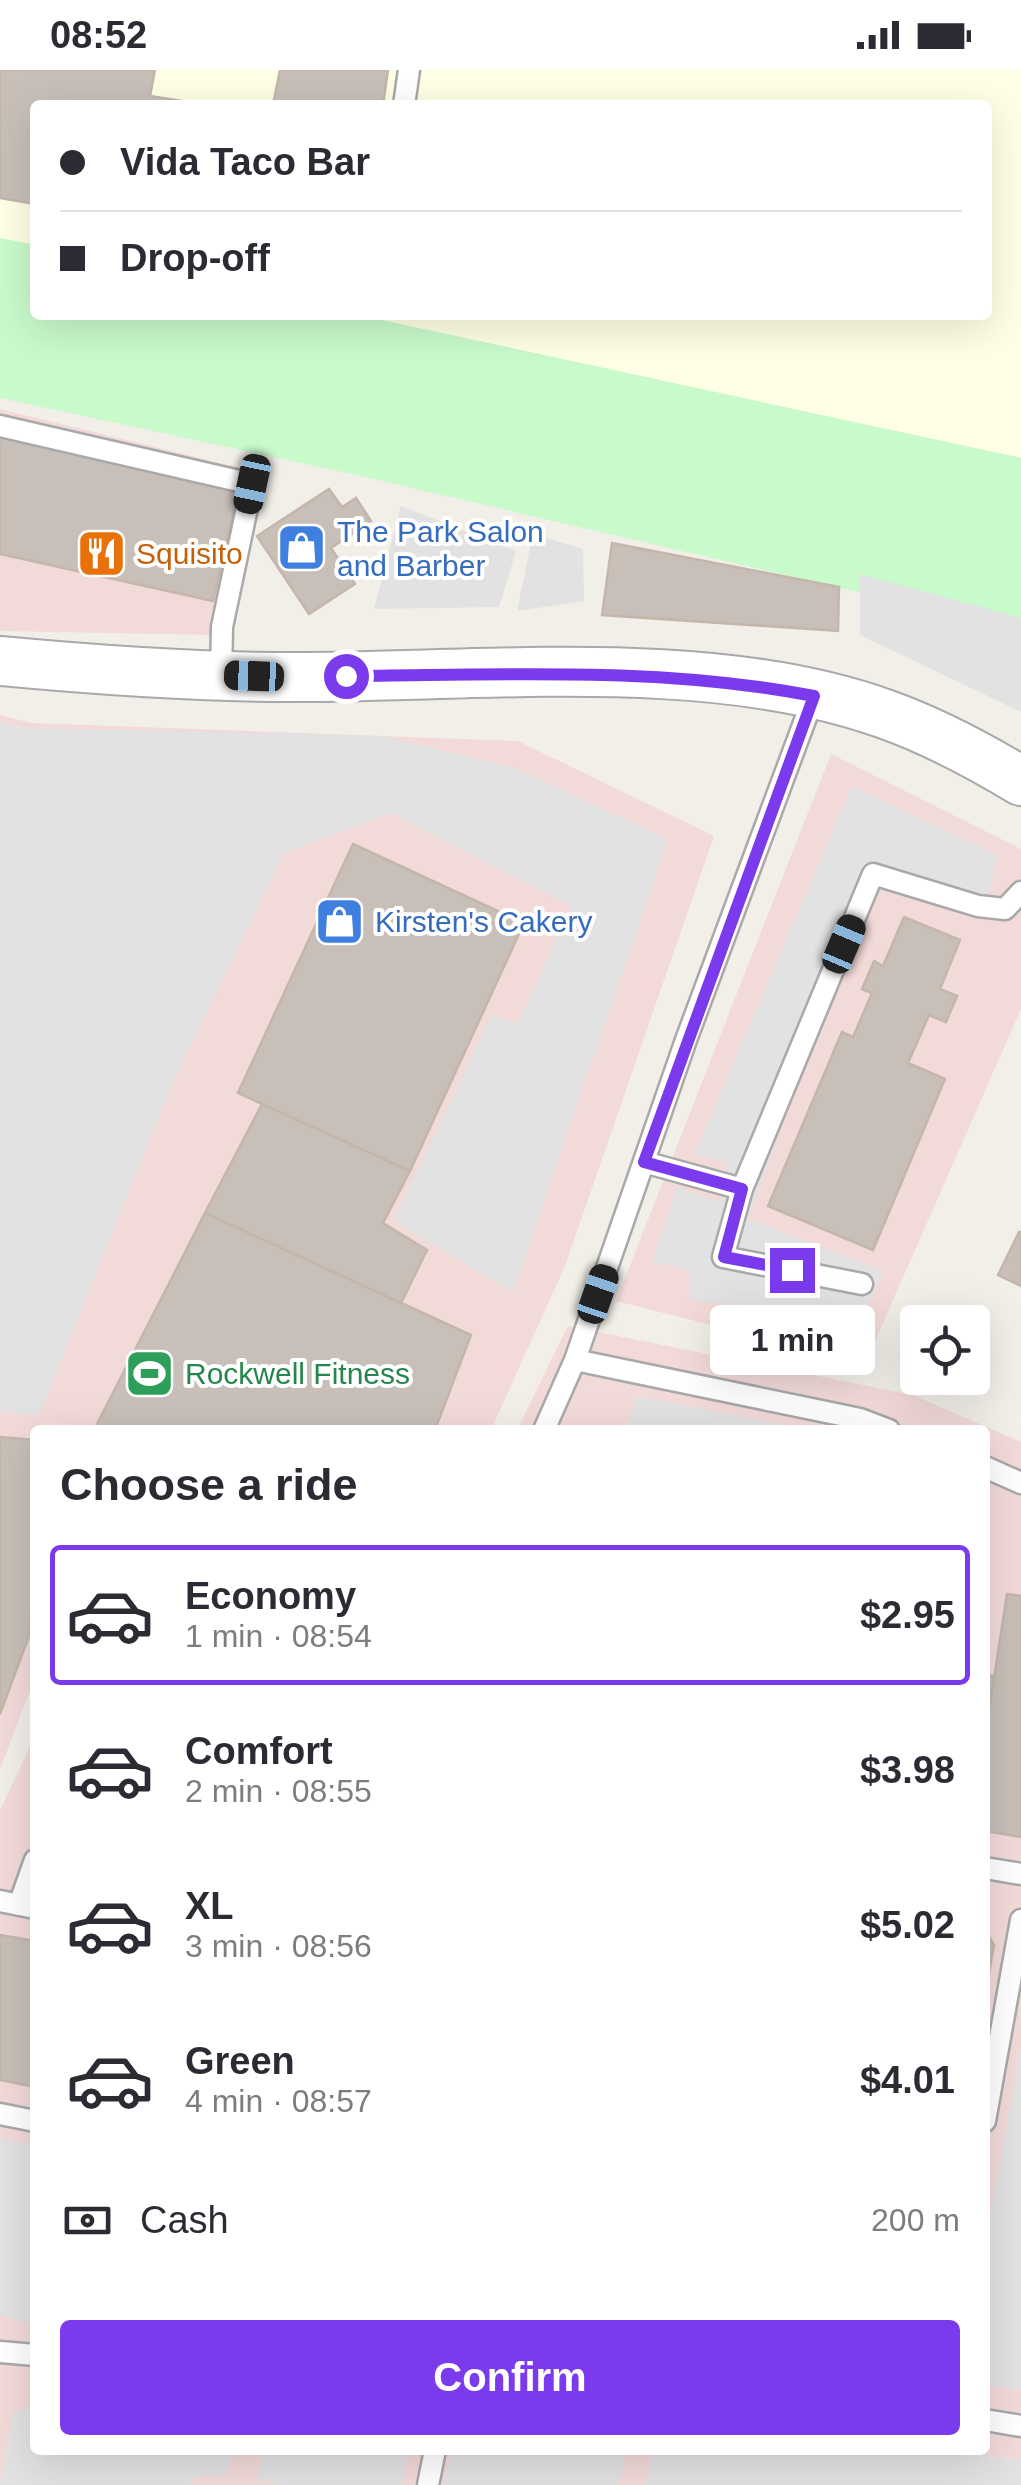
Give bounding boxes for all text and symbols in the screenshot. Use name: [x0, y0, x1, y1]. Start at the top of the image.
text: 08:52: [50, 14, 147, 56]
text: Vida Taco Bar: [120, 141, 370, 183]
text: Drop-off: [120, 237, 270, 279]
car: [231, 452, 273, 516]
place label: The Park Salon and Barber: [337, 515, 544, 582]
shop icon: The Park Salon and Barber: [276, 522, 328, 574]
restaurant icon: Squisito: [75, 527, 127, 579]
place label: Squisito: [136, 537, 243, 570]
route start: [324, 654, 369, 699]
car: [223, 660, 285, 692]
shop icon: Kirsten's Cakery: [314, 895, 366, 947]
place label: Kirsten's Cakery: [375, 905, 592, 938]
car: [818, 911, 870, 977]
route end: [770, 1248, 815, 1293]
car: [574, 1261, 622, 1327]
callout: 1 min: [710, 1305, 874, 1375]
map controls: [900, 1305, 990, 1395]
button: locate: [900, 1305, 990, 1395]
text: 1 min: [751, 1322, 834, 1358]
sports icon: Rockwell Fitness: [124, 1347, 176, 1399]
place label: Rockwell Fitness: [185, 1357, 410, 1390]
text: Choose a ride: [60, 1459, 358, 1510]
icon: car: [65, 1570, 155, 1660]
text: Economy: [185, 1575, 356, 1617]
text: $2.95: [860, 1594, 955, 1636]
text: 1 min · 08:54: [185, 1618, 372, 1654]
icon: car: [65, 1725, 155, 1815]
text: Comfort: [185, 1730, 333, 1772]
text: $3.98: [860, 1749, 955, 1791]
text: 2 min · 08:55: [185, 1773, 372, 1809]
icon: car: [65, 1880, 155, 1970]
text: XL: [185, 1885, 234, 1927]
text: $5.02: [860, 1904, 955, 1946]
text: 3 min · 08:56: [185, 1928, 372, 1964]
icon: car: [65, 2035, 155, 2125]
text: Green: [185, 2040, 295, 2082]
text: $4.01: [860, 2059, 955, 2101]
text: 4 min · 08:57: [185, 2083, 372, 2119]
icon: cash: [60, 2193, 115, 2248]
text: Cash: [140, 2199, 229, 2241]
text: 200 m: [871, 2202, 960, 2238]
button: Confirm: [60, 2320, 960, 2435]

